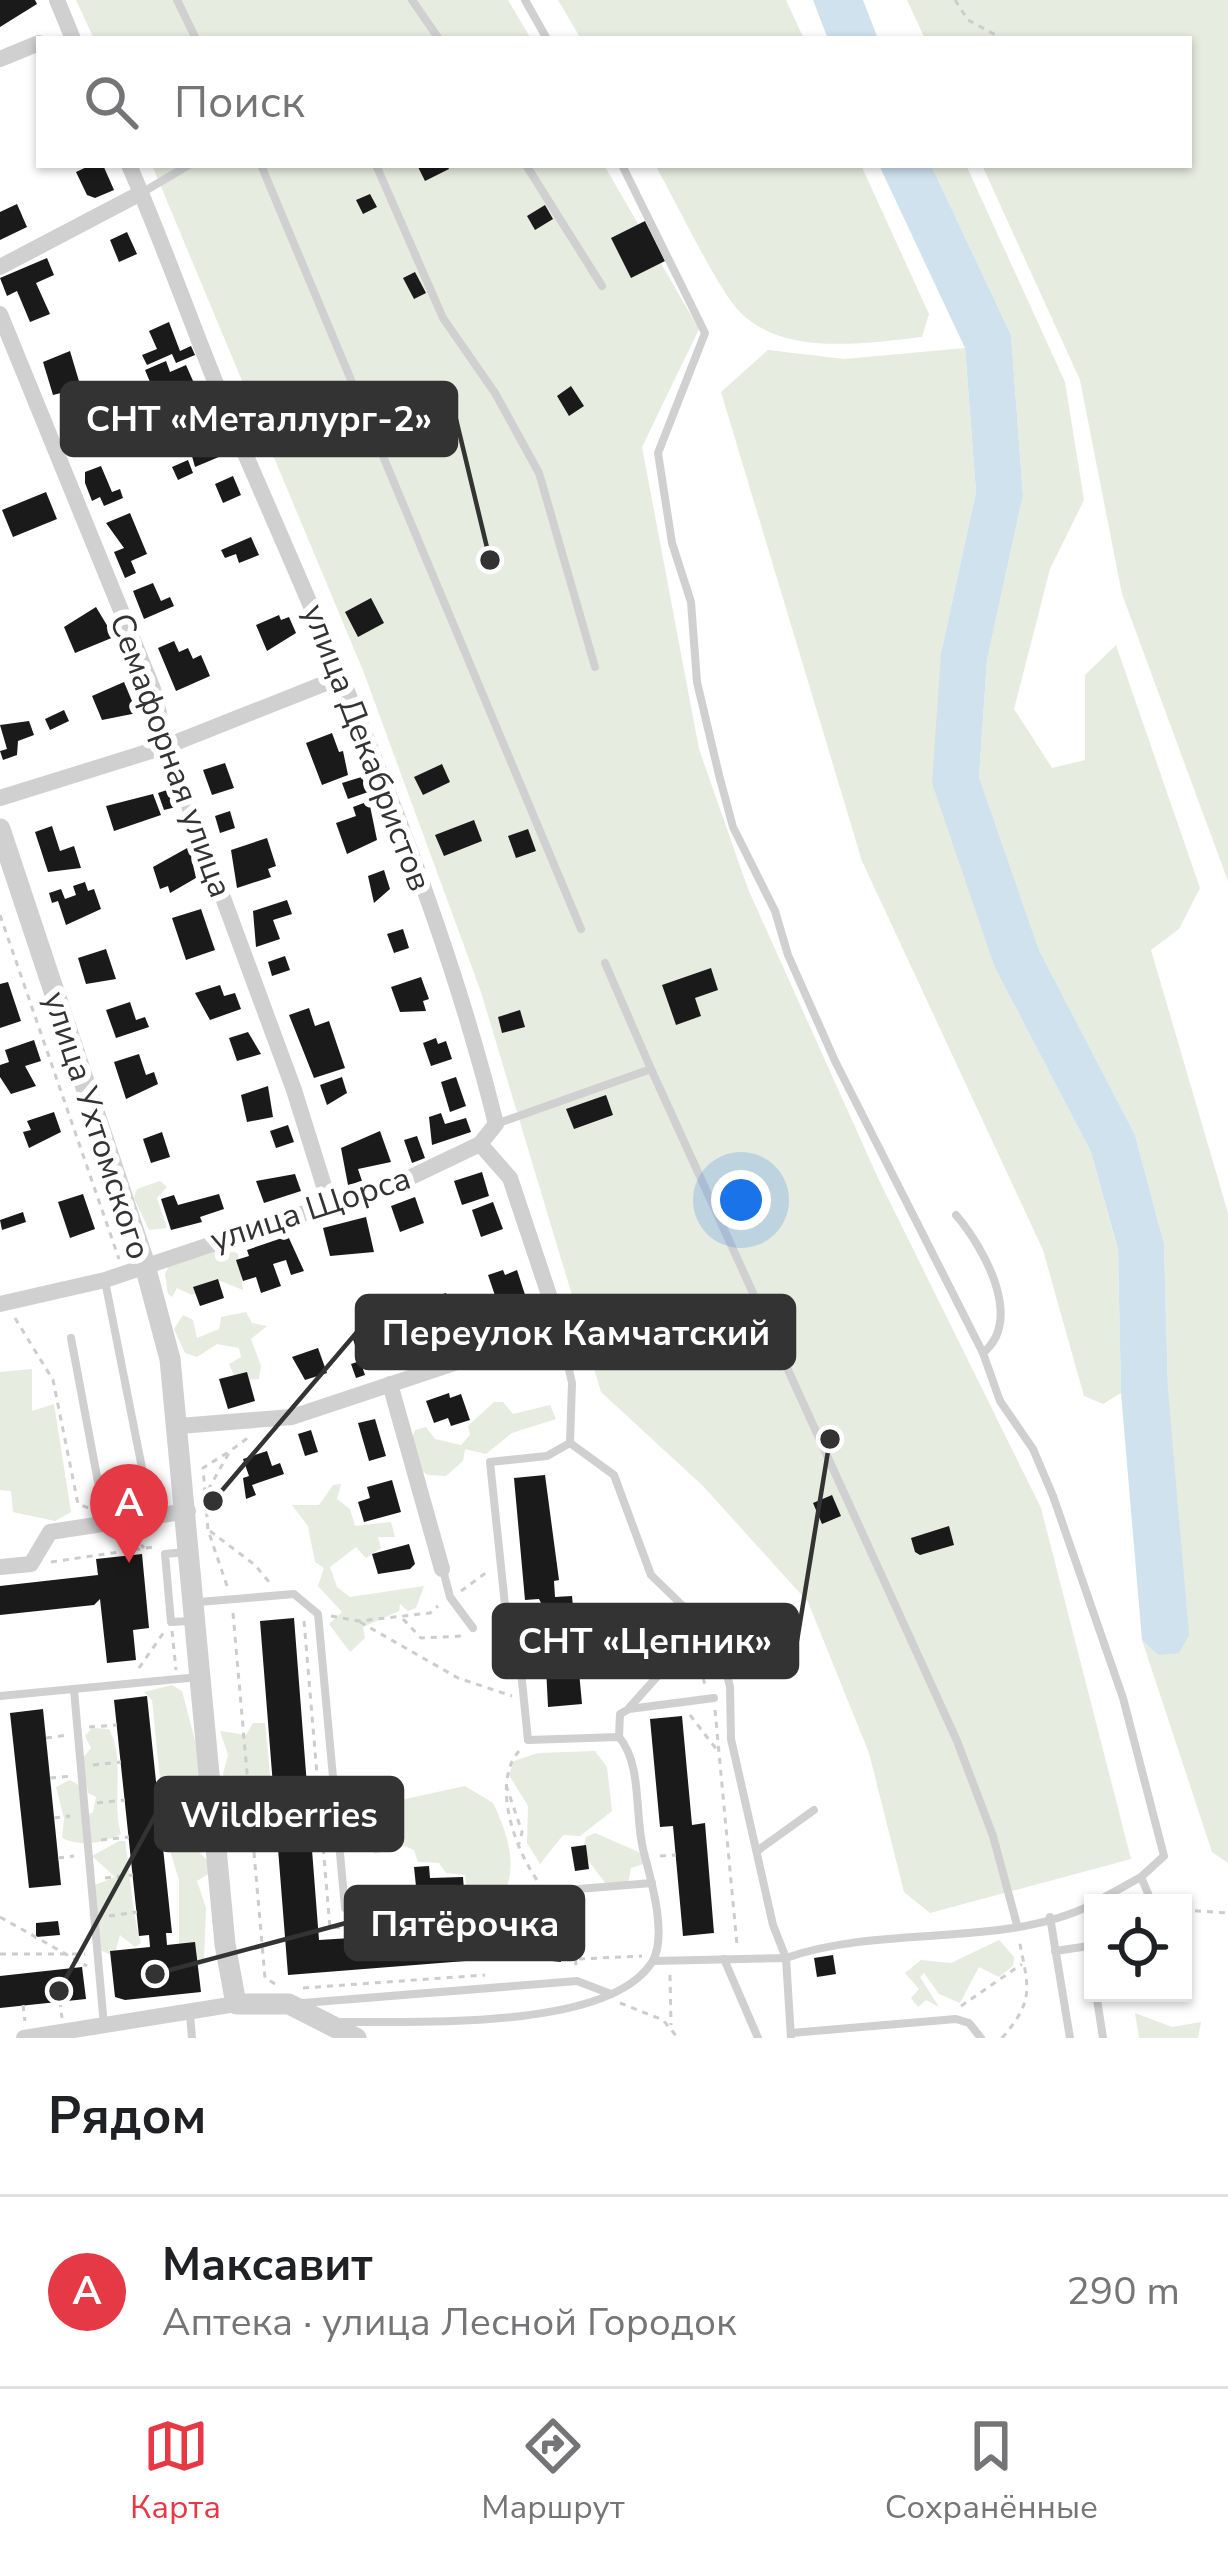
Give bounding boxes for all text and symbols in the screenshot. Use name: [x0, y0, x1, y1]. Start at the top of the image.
search box: [36, 36, 1192, 168]
icon: search: [78, 69, 144, 135]
text: Поиск: [174, 72, 305, 133]
callout: СНТ «Металлург-2»: [62, 383, 456, 455]
text: СНТ «Металлург-2»: [86, 395, 432, 444]
street label: улица Декабристов: [291, 598, 442, 897]
street label: Семафорная улица: [98, 607, 243, 904]
street label: улица Ухтомского: [32, 986, 161, 1265]
street label: улица Щорса: [205, 1156, 416, 1263]
your location: [711, 1170, 771, 1230]
callout: Переулок Камчатский: [357, 1296, 794, 1368]
text: Переулок Камчатский: [382, 1309, 770, 1358]
pin: A: [90, 1464, 168, 1563]
callout: СНТ «Цепник»: [494, 1605, 797, 1677]
text: СНТ «Цепник»: [518, 1617, 772, 1666]
callout: Wildberries: [156, 1778, 402, 1850]
text: Wildberries: [180, 1791, 378, 1840]
callout: Пятёрочка: [346, 1887, 583, 1959]
map controls: [1084, 1894, 1192, 2002]
button: locate: [1084, 1894, 1192, 2002]
text: Пятёрочка: [370, 1900, 560, 1949]
text: Рядом: [48, 2081, 206, 2151]
text: Максавит: [162, 2235, 373, 2296]
text: A: [72, 2265, 102, 2318]
text: 290 m: [1066, 2265, 1180, 2318]
text: Аптека · улица Лесной Городок: [162, 2296, 737, 2349]
tab: Карта: [130, 2413, 221, 2530]
tab: Маршрут: [481, 2413, 625, 2530]
tab: Сохранённые: [885, 2413, 1098, 2530]

